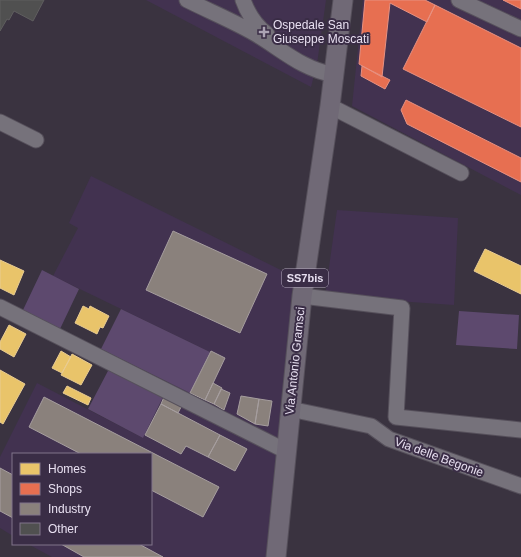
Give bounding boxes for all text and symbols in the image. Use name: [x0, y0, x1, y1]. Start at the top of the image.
place label: Ospedale San Giuseppe Moscati: [273, 18, 369, 46]
marker: Ospedale San Giuseppe Moscati: [258, 26, 270, 38]
road number: SS7bis: [282, 269, 328, 287]
street label: Via Antonio Gramsci: [282, 306, 308, 416]
street label: Via delle Begonie: [393, 434, 485, 480]
legend: [12, 453, 152, 545]
text: Homes: [48, 462, 86, 476]
text: Shops: [48, 482, 82, 496]
text: Industry: [48, 502, 91, 516]
text: Other: [48, 522, 78, 536]

